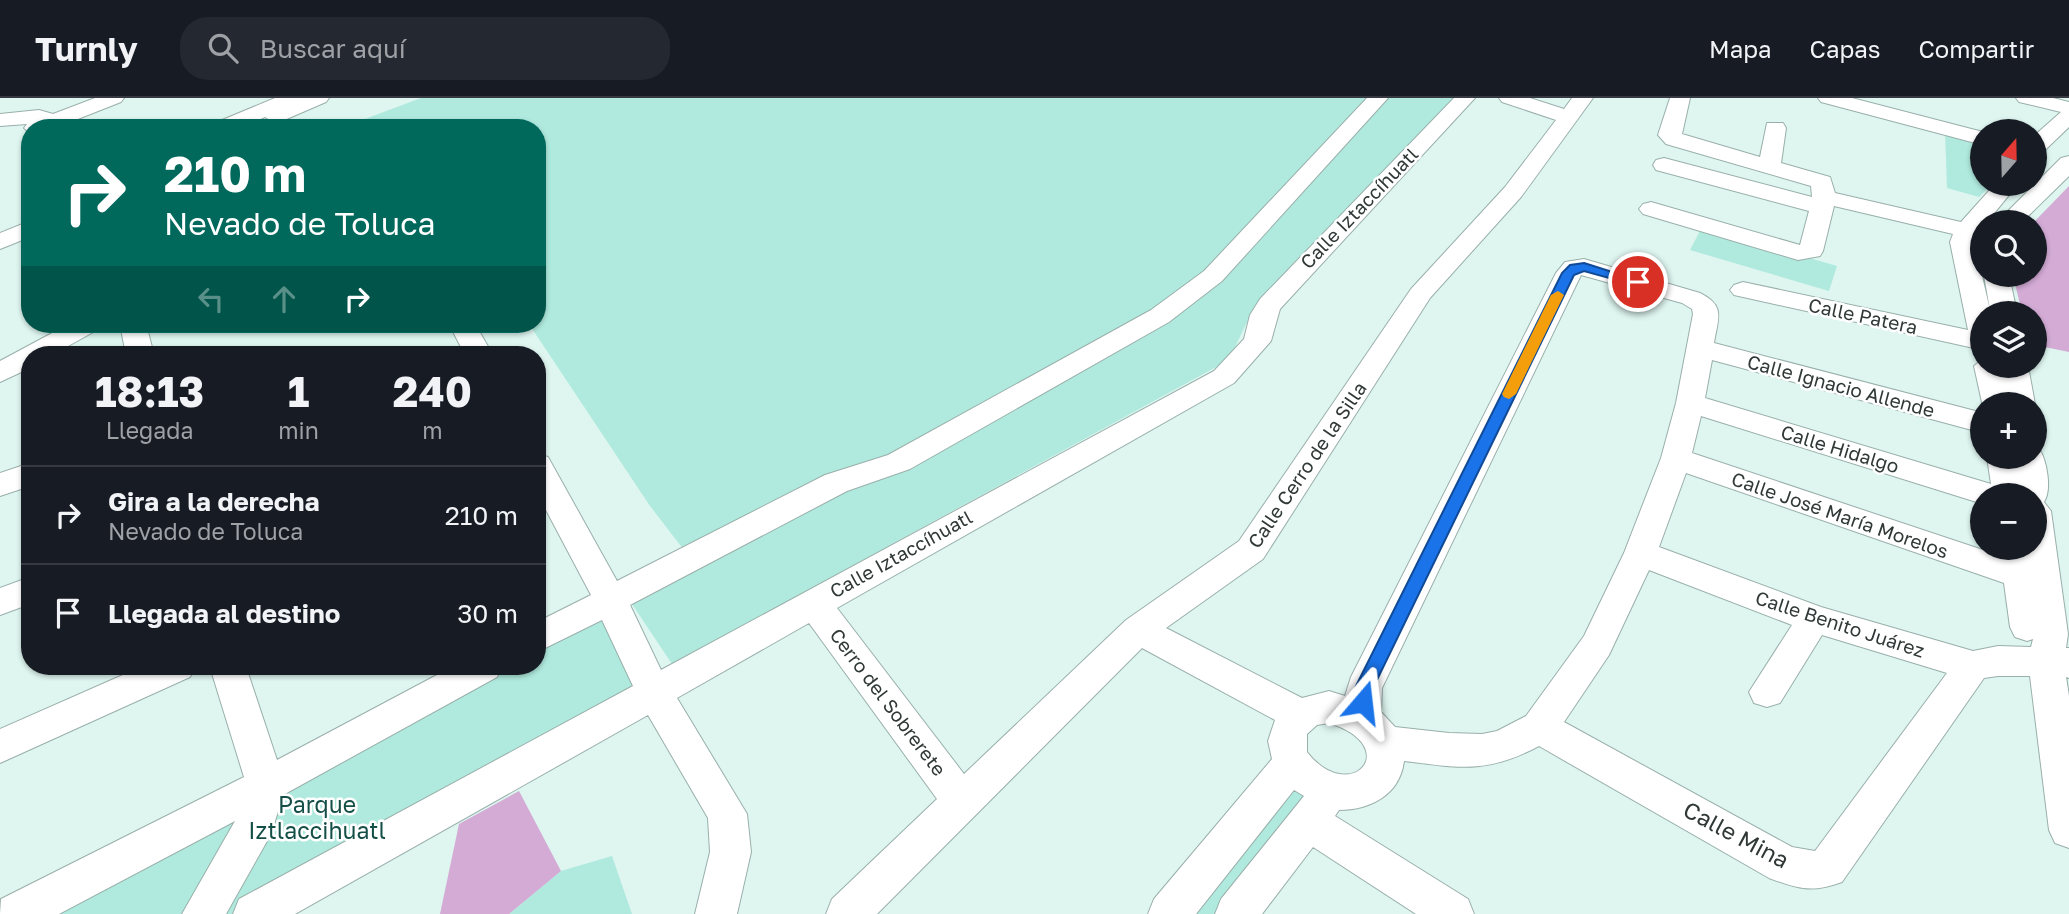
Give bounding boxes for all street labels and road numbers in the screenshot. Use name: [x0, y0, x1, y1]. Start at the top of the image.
street label: Calle Iztaccíhuatl: [1295, 142, 1422, 273]
street label: Calle Patera: [1807, 293, 1920, 338]
street label: Calle Ignacio Allende: [1745, 349, 1937, 422]
street label: Calle Cerro de la Silla: [1242, 377, 1371, 552]
street label: Calle Hidalgo: [1778, 420, 1902, 477]
street label: Calle José María Morelos: [1729, 467, 1952, 562]
street label: Calle Iztaccíhuatl: [825, 505, 976, 602]
street label: Calle Benito Juárez: [1753, 585, 1928, 662]
street label: Cerro del Sobrerete: [825, 623, 951, 780]
street label: Calle Mina: [1679, 795, 1794, 874]

